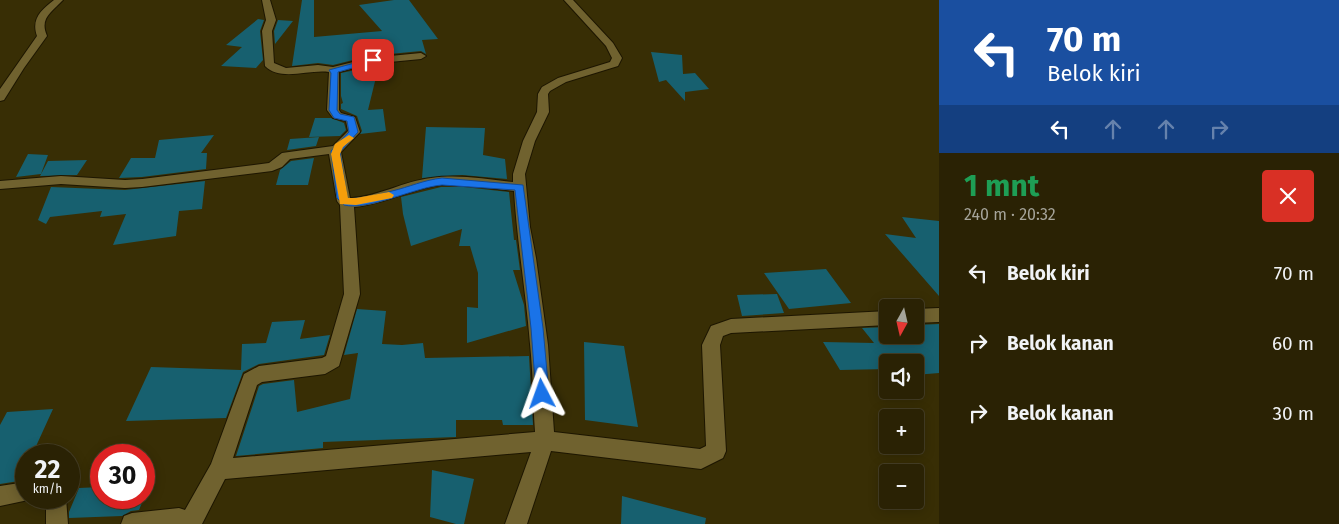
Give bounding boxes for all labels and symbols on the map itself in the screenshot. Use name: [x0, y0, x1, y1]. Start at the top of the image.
pin: [352, 39, 394, 81]
north arrow: [879, 299, 924, 344]
position arrow: [515, 367, 567, 419]
speed limit sign: 30: [90, 444, 155, 509]

